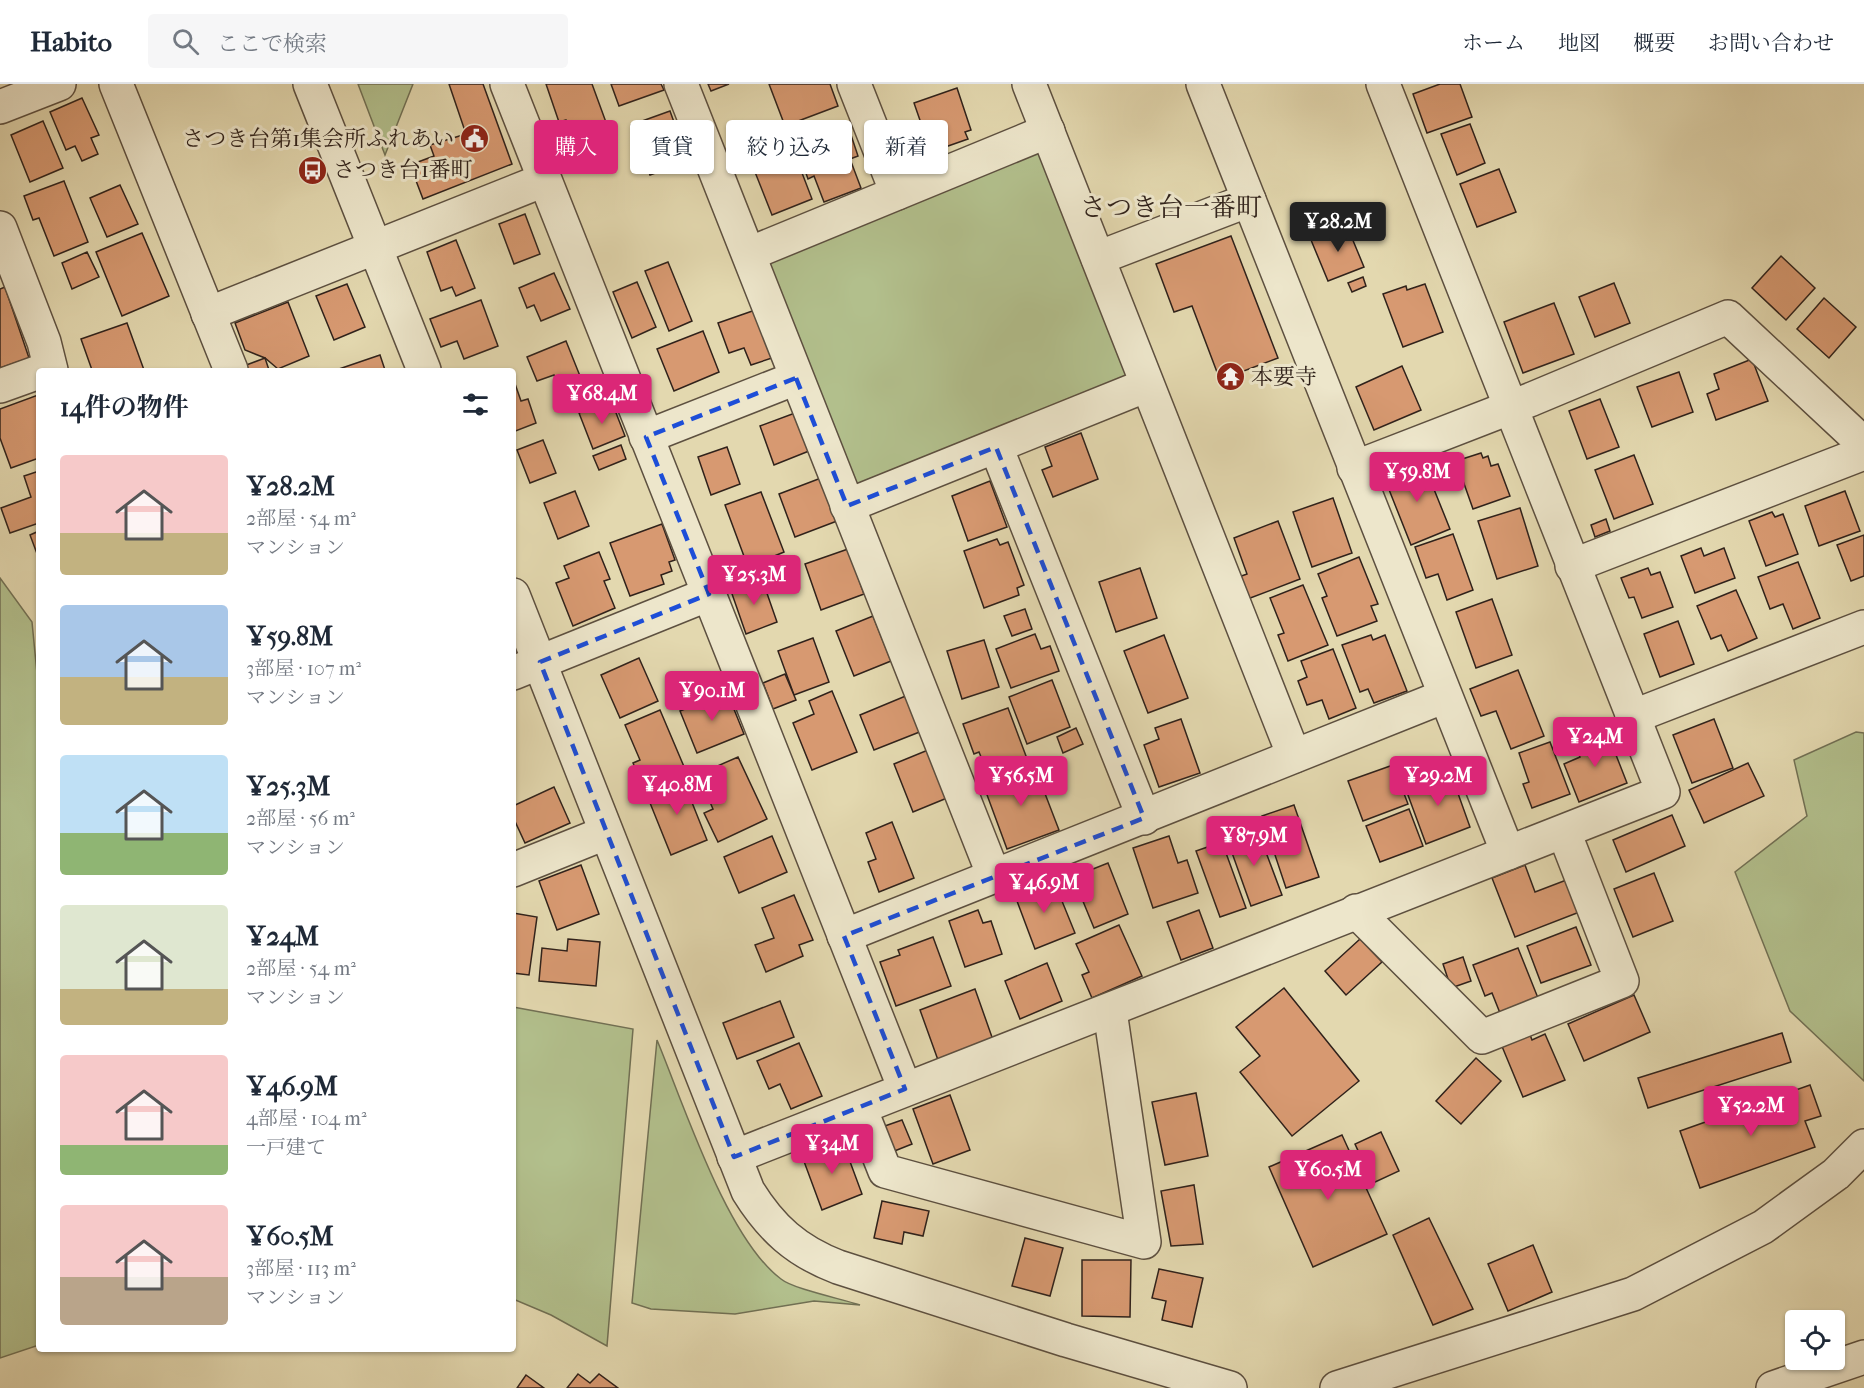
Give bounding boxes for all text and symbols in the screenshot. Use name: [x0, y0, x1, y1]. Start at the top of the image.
search box: [148, 14, 568, 68]
text: Habito: [30, 25, 112, 58]
icon: search: [169, 25, 202, 58]
text: ここで検索: [217, 31, 327, 57]
text: ホーム: [1462, 31, 1525, 55]
text: 地図: [1558, 31, 1600, 55]
text: 概要: [1633, 31, 1675, 55]
text: お問い合わせ: [1708, 31, 1834, 55]
chip: 購入: [534, 120, 618, 174]
chip: 賃貸: [630, 120, 714, 174]
chip: 絞り込み: [726, 120, 852, 174]
chip: 新着: [864, 120, 948, 174]
public building icon: さつき台第1集会所ふれあい: [459, 123, 491, 155]
place label: さつき台第1集会所ふれあい: [182, 126, 454, 152]
bus stop icon: さつき台1番町: [296, 154, 328, 186]
place label: さつき台1番町: [333, 157, 473, 183]
district label: さつき台一番町: [1080, 192, 1262, 223]
pin: ¥28.2M: [1289, 202, 1387, 253]
text: ¥28.2M: [1304, 210, 1372, 233]
temple icon: 本要寺: [1214, 361, 1246, 393]
place label: 本要寺: [1251, 364, 1317, 390]
pin: ¥68.4M: [553, 374, 651, 425]
text: ¥68.4M: [567, 382, 637, 405]
icon: filters: [459, 388, 492, 421]
text: 14件の物件: [60, 392, 189, 423]
pin: ¥59.8M: [1368, 452, 1466, 503]
text: ¥59.8M: [1384, 460, 1450, 483]
text: ¥28.2M: [246, 471, 335, 502]
icon: home: [108, 479, 180, 551]
text: 2部屋 · 54 m²: [246, 507, 356, 530]
text: マンション: [246, 536, 345, 559]
pin: ¥25.3M: [705, 555, 803, 606]
text: ¥25.3M: [722, 563, 786, 586]
text: ¥59.8M: [246, 621, 333, 652]
icon: home: [108, 629, 180, 701]
text: 3部屋 · 107 m²: [246, 657, 361, 680]
pin: ¥90.1M: [663, 671, 761, 722]
text: ¥90.1M: [679, 679, 745, 702]
text: マンション: [246, 686, 345, 709]
pin: ¥24M: [1559, 717, 1631, 768]
text: ¥24M: [1567, 725, 1623, 748]
pin: ¥56.5M: [972, 756, 1070, 807]
pin: ¥29.2M: [1389, 756, 1487, 807]
text: ¥56.5M: [988, 764, 1054, 787]
text: ¥29.2M: [1404, 764, 1472, 787]
pin: ¥40.8M: [628, 765, 726, 816]
text: ¥25.3M: [246, 771, 330, 802]
text: ¥40.8M: [642, 773, 712, 796]
icon: home: [108, 779, 180, 851]
text: 2部屋 · 56 m²: [246, 807, 355, 830]
pin: ¥87.9M: [1205, 816, 1303, 867]
text: ¥87.9M: [1220, 824, 1288, 847]
text: マンション: [246, 836, 345, 859]
pin: ¥46.9M: [995, 863, 1093, 914]
text: ¥46.9M: [1009, 871, 1079, 894]
text: ¥24M: [246, 921, 319, 952]
icon: home: [108, 929, 180, 1001]
text: 2部屋 · 54 m²: [246, 957, 356, 980]
text: マンション: [246, 986, 345, 1009]
text: ¥46.9M: [246, 1071, 338, 1102]
icon: home: [108, 1079, 180, 1151]
pin: ¥52.2M: [1702, 1086, 1800, 1137]
text: ¥52.2M: [1718, 1094, 1784, 1117]
text: 4部屋 · 104 m²: [246, 1107, 367, 1130]
pin: ¥34M: [796, 1124, 868, 1175]
text: ¥34M: [805, 1132, 859, 1155]
text: 一戸建て: [246, 1136, 326, 1159]
pin: ¥60.5M: [1279, 1150, 1377, 1201]
text: ¥60.5M: [1294, 1158, 1362, 1181]
text: ¥60.5M: [246, 1221, 334, 1252]
icon: home: [108, 1229, 180, 1301]
text: 3部屋 · 113 m²: [246, 1257, 356, 1280]
text: マンション: [246, 1286, 345, 1309]
map controls: [1785, 1310, 1845, 1370]
button: locate: [1785, 1310, 1845, 1370]

